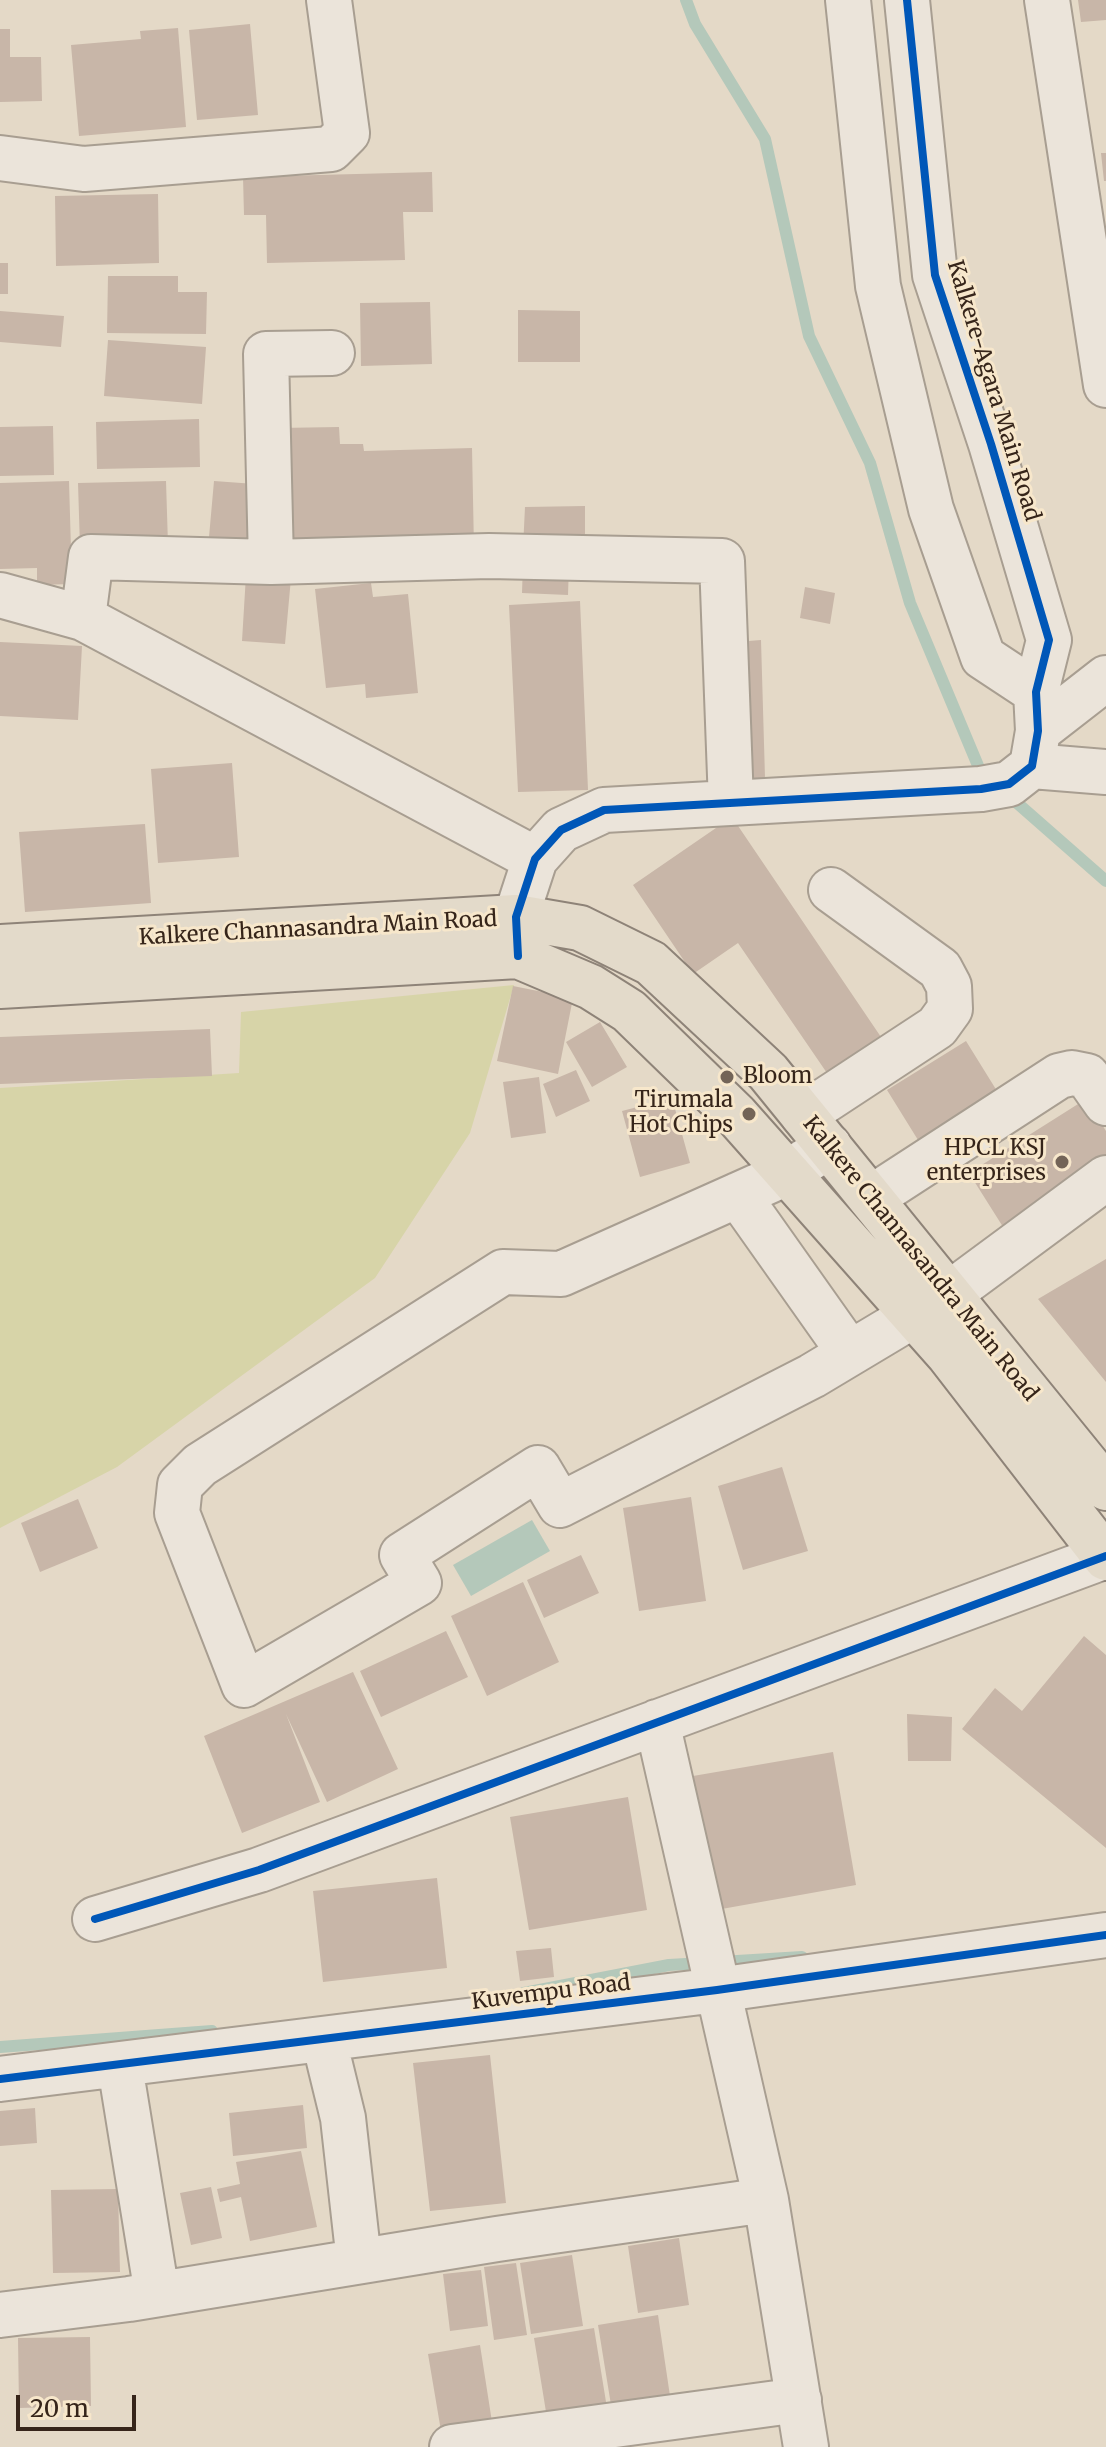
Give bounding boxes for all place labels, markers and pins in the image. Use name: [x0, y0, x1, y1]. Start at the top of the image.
place label: Bloom: [743, 1064, 812, 1090]
marker: Bloom: [718, 1068, 736, 1086]
place label: Tirumala Hot Chips: [629, 1088, 733, 1140]
marker: Tirumala Hot Chips: [740, 1105, 758, 1123]
place label: HPCL KSJ enterprises: [927, 1136, 1046, 1188]
marker: HPCL KSJ enterprises: [1053, 1153, 1071, 1171]

